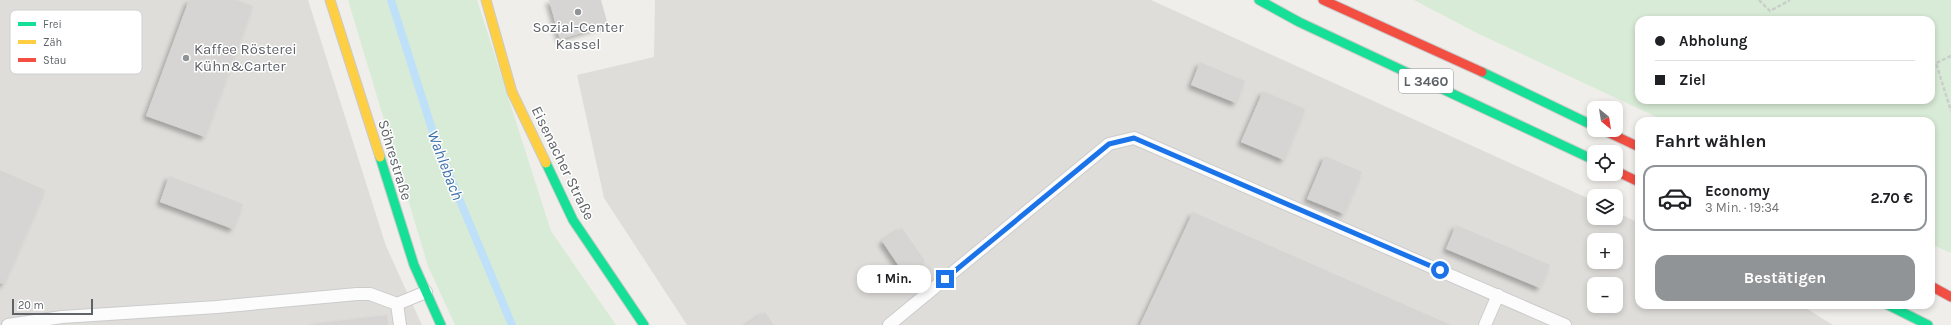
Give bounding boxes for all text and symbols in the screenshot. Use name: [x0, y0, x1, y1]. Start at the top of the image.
marker: Sozial-Center Kassel: [573, 7, 583, 17]
legend: [10, 10, 142, 74]
text: Frei: [43, 18, 62, 31]
place label: Sozial-Center Kassel: [532, 18, 624, 53]
text: Abholung: [1679, 32, 1747, 50]
text: Zäh: [43, 36, 62, 49]
place label: Kaffee Rösterei Kühn&Carter: [194, 40, 297, 75]
marker: Kaffee Rösterei Kühn&Carter: [181, 53, 191, 63]
text: Stau: [43, 54, 67, 67]
road number: L 3460: [1399, 69, 1453, 93]
text: Ziel: [1679, 71, 1706, 89]
north arrow: [1587, 101, 1623, 137]
map controls: [1587, 101, 1623, 313]
street label: Eisenacher Straße: [528, 103, 598, 223]
street label: Söhrestraße: [374, 117, 416, 203]
water label: Wahlebach: [424, 128, 468, 203]
text: Fahrt wählen: [1655, 130, 1767, 152]
button: locate: [1587, 145, 1623, 181]
icon: car: [1657, 180, 1693, 216]
text: Economy: [1705, 182, 1770, 200]
button: layers: [1587, 189, 1623, 225]
text: 2.70 €: [1870, 189, 1913, 207]
text: 3 Min. · 19:34: [1705, 200, 1779, 215]
button: +: [1587, 233, 1623, 269]
button: Bestätigen: [1655, 255, 1915, 301]
route start: [1431, 261, 1449, 279]
callout: 1 Min.: [857, 265, 931, 293]
route end: [936, 270, 954, 288]
text: 1 Min.: [877, 271, 911, 286]
button: −: [1587, 277, 1623, 313]
scale bar: [12, 297, 93, 316]
text: 20 m: [18, 299, 44, 312]

